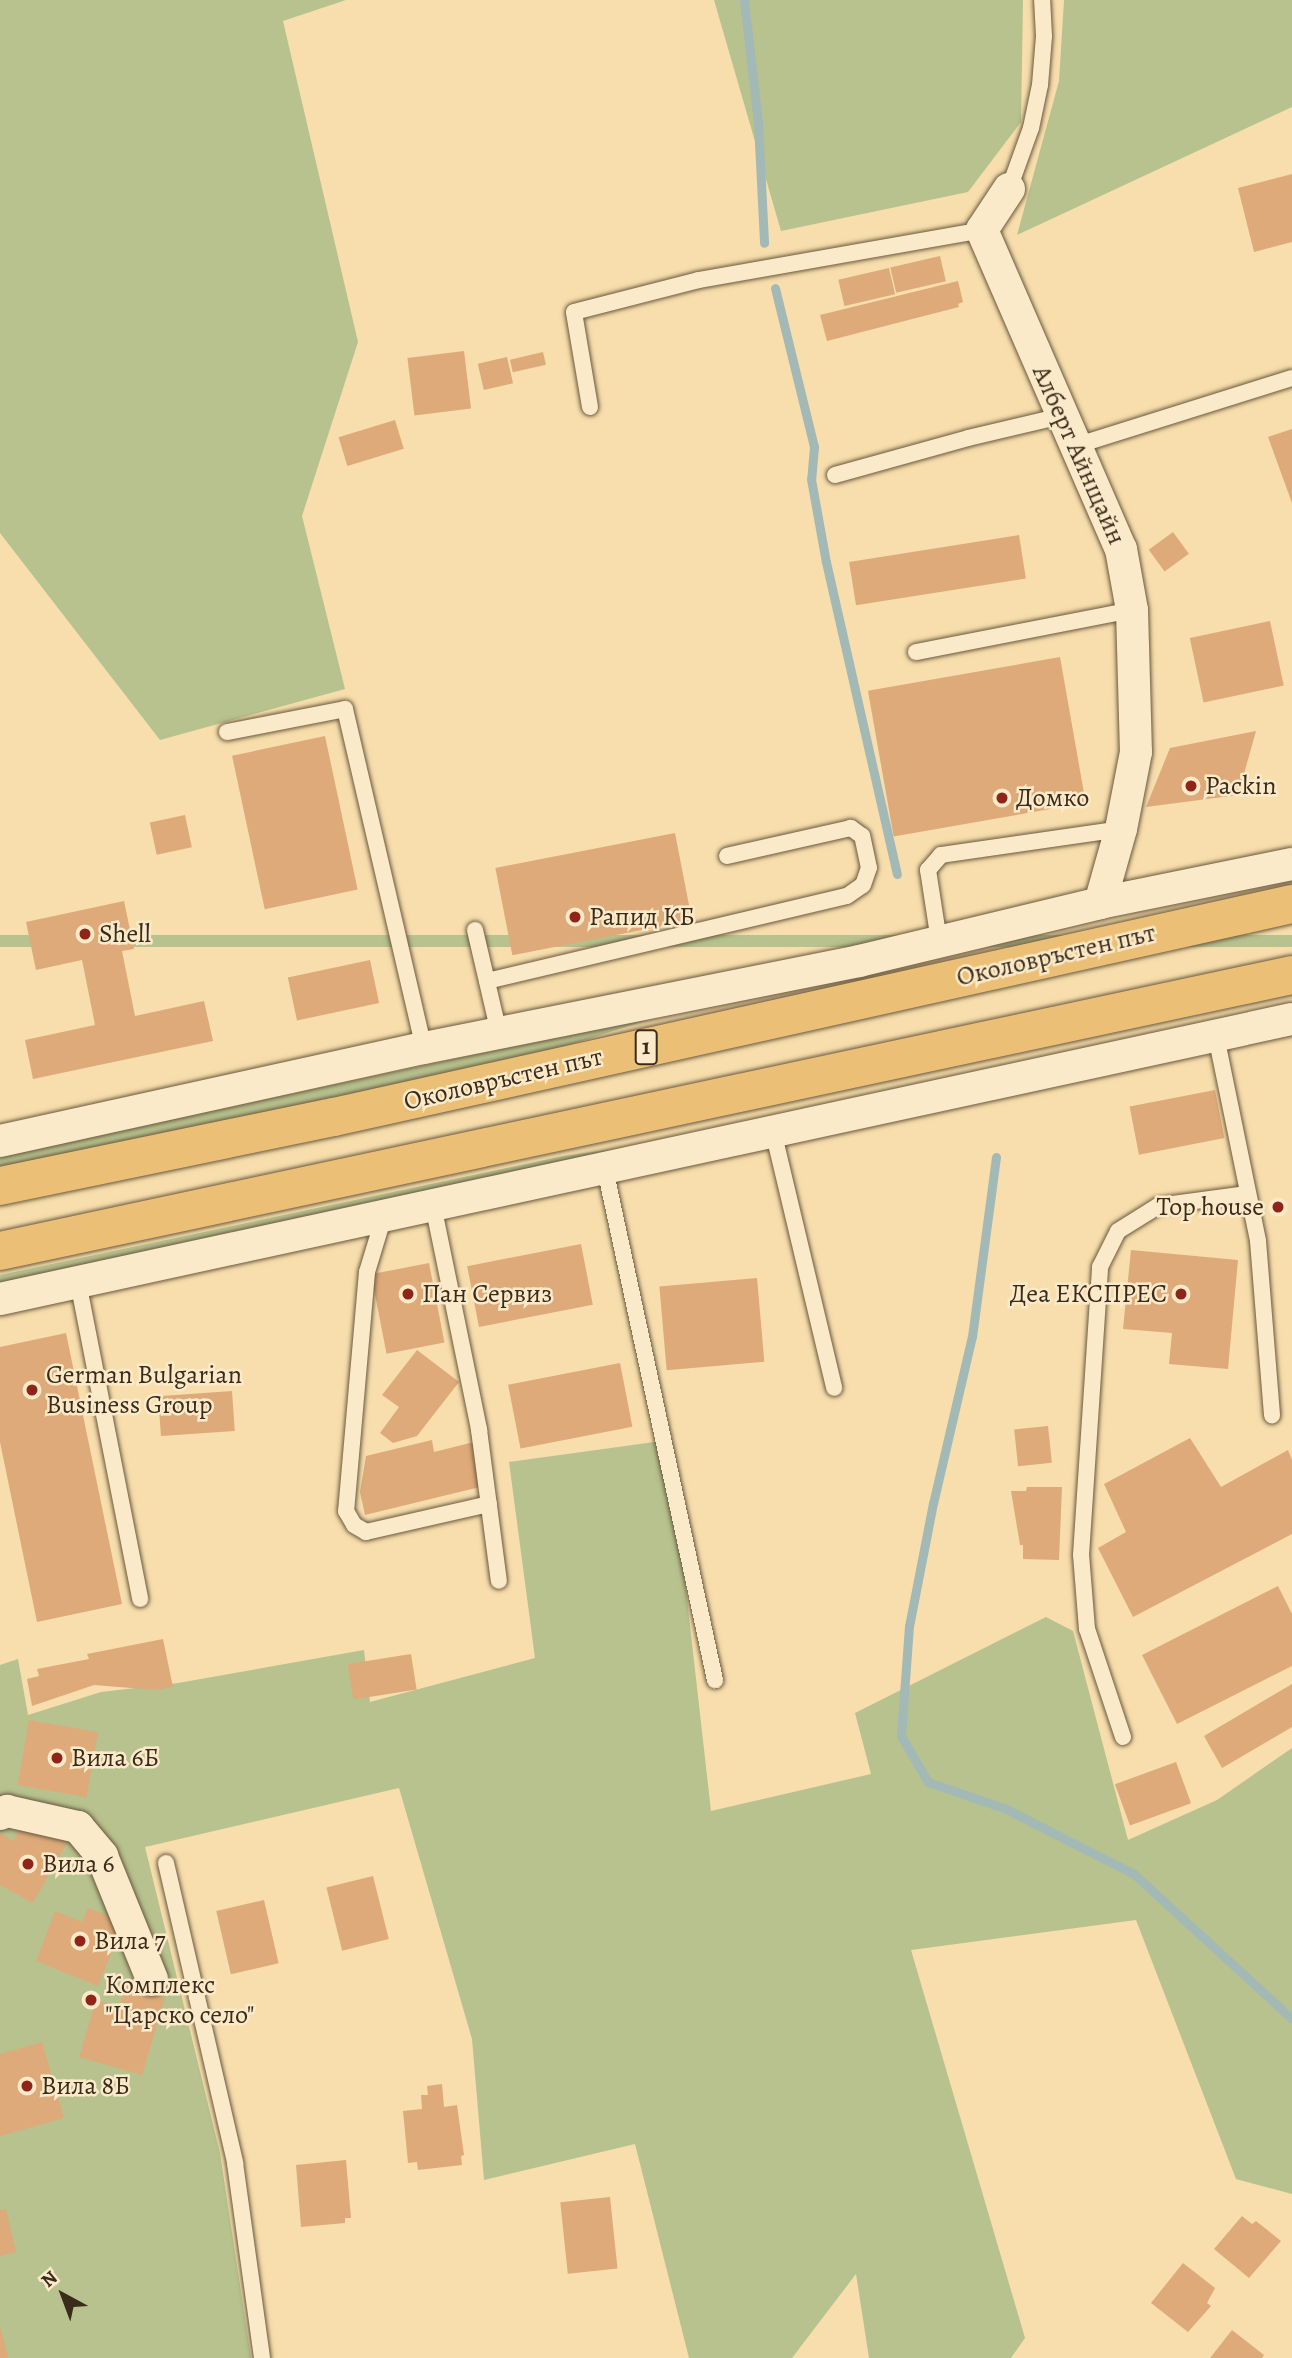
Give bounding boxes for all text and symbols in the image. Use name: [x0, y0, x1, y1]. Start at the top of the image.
street label: Алберт Айнщайн: [1026, 361, 1132, 549]
place label: Packin: [1205, 770, 1276, 802]
marker: Packin: [1183, 778, 1199, 794]
place label: Домко: [1016, 782, 1089, 814]
marker: Домко: [994, 790, 1010, 806]
place label: Рапид КБ: [589, 901, 695, 933]
marker: Рапид КБ: [567, 909, 583, 925]
street label: Околовръстен път: [954, 917, 1158, 993]
place label: Shell: [99, 918, 151, 950]
marker: Shell: [77, 926, 93, 942]
road number: 1: [634, 1027, 658, 1068]
street label: Околовръстен път: [401, 1041, 605, 1117]
place label: Top house: [1157, 1191, 1264, 1223]
marker: Top house: [1270, 1199, 1286, 1215]
place label: Пан Сервиз: [422, 1278, 552, 1310]
place label: Деа ЕКСПРЕС: [1010, 1278, 1167, 1310]
marker: Пан Сервиз: [400, 1286, 416, 1302]
marker: Деа ЕКСПРЕС: [1173, 1286, 1189, 1302]
place label: German Bulgarian Business Group: [46, 1359, 242, 1420]
marker: German Bulgarian Business Group: [24, 1382, 40, 1398]
place label: Вила 6Б: [71, 1742, 159, 1774]
marker: Вила 6Б: [49, 1750, 65, 1766]
place label: Вила 6: [42, 1848, 115, 1880]
marker: Вила 6: [20, 1856, 36, 1872]
place label: Вила 7: [94, 1925, 165, 1957]
marker: Вила 7: [72, 1933, 88, 1949]
place label: Комплекс "Царско село": [105, 1969, 254, 2030]
marker: Комплекс "Царско село": [83, 1992, 99, 2008]
place label: Вила 8Б: [41, 2070, 130, 2102]
marker: Вила 8Б: [19, 2078, 35, 2094]
north arrow: [28, 2260, 98, 2330]
text: N: [35, 2265, 63, 2294]

